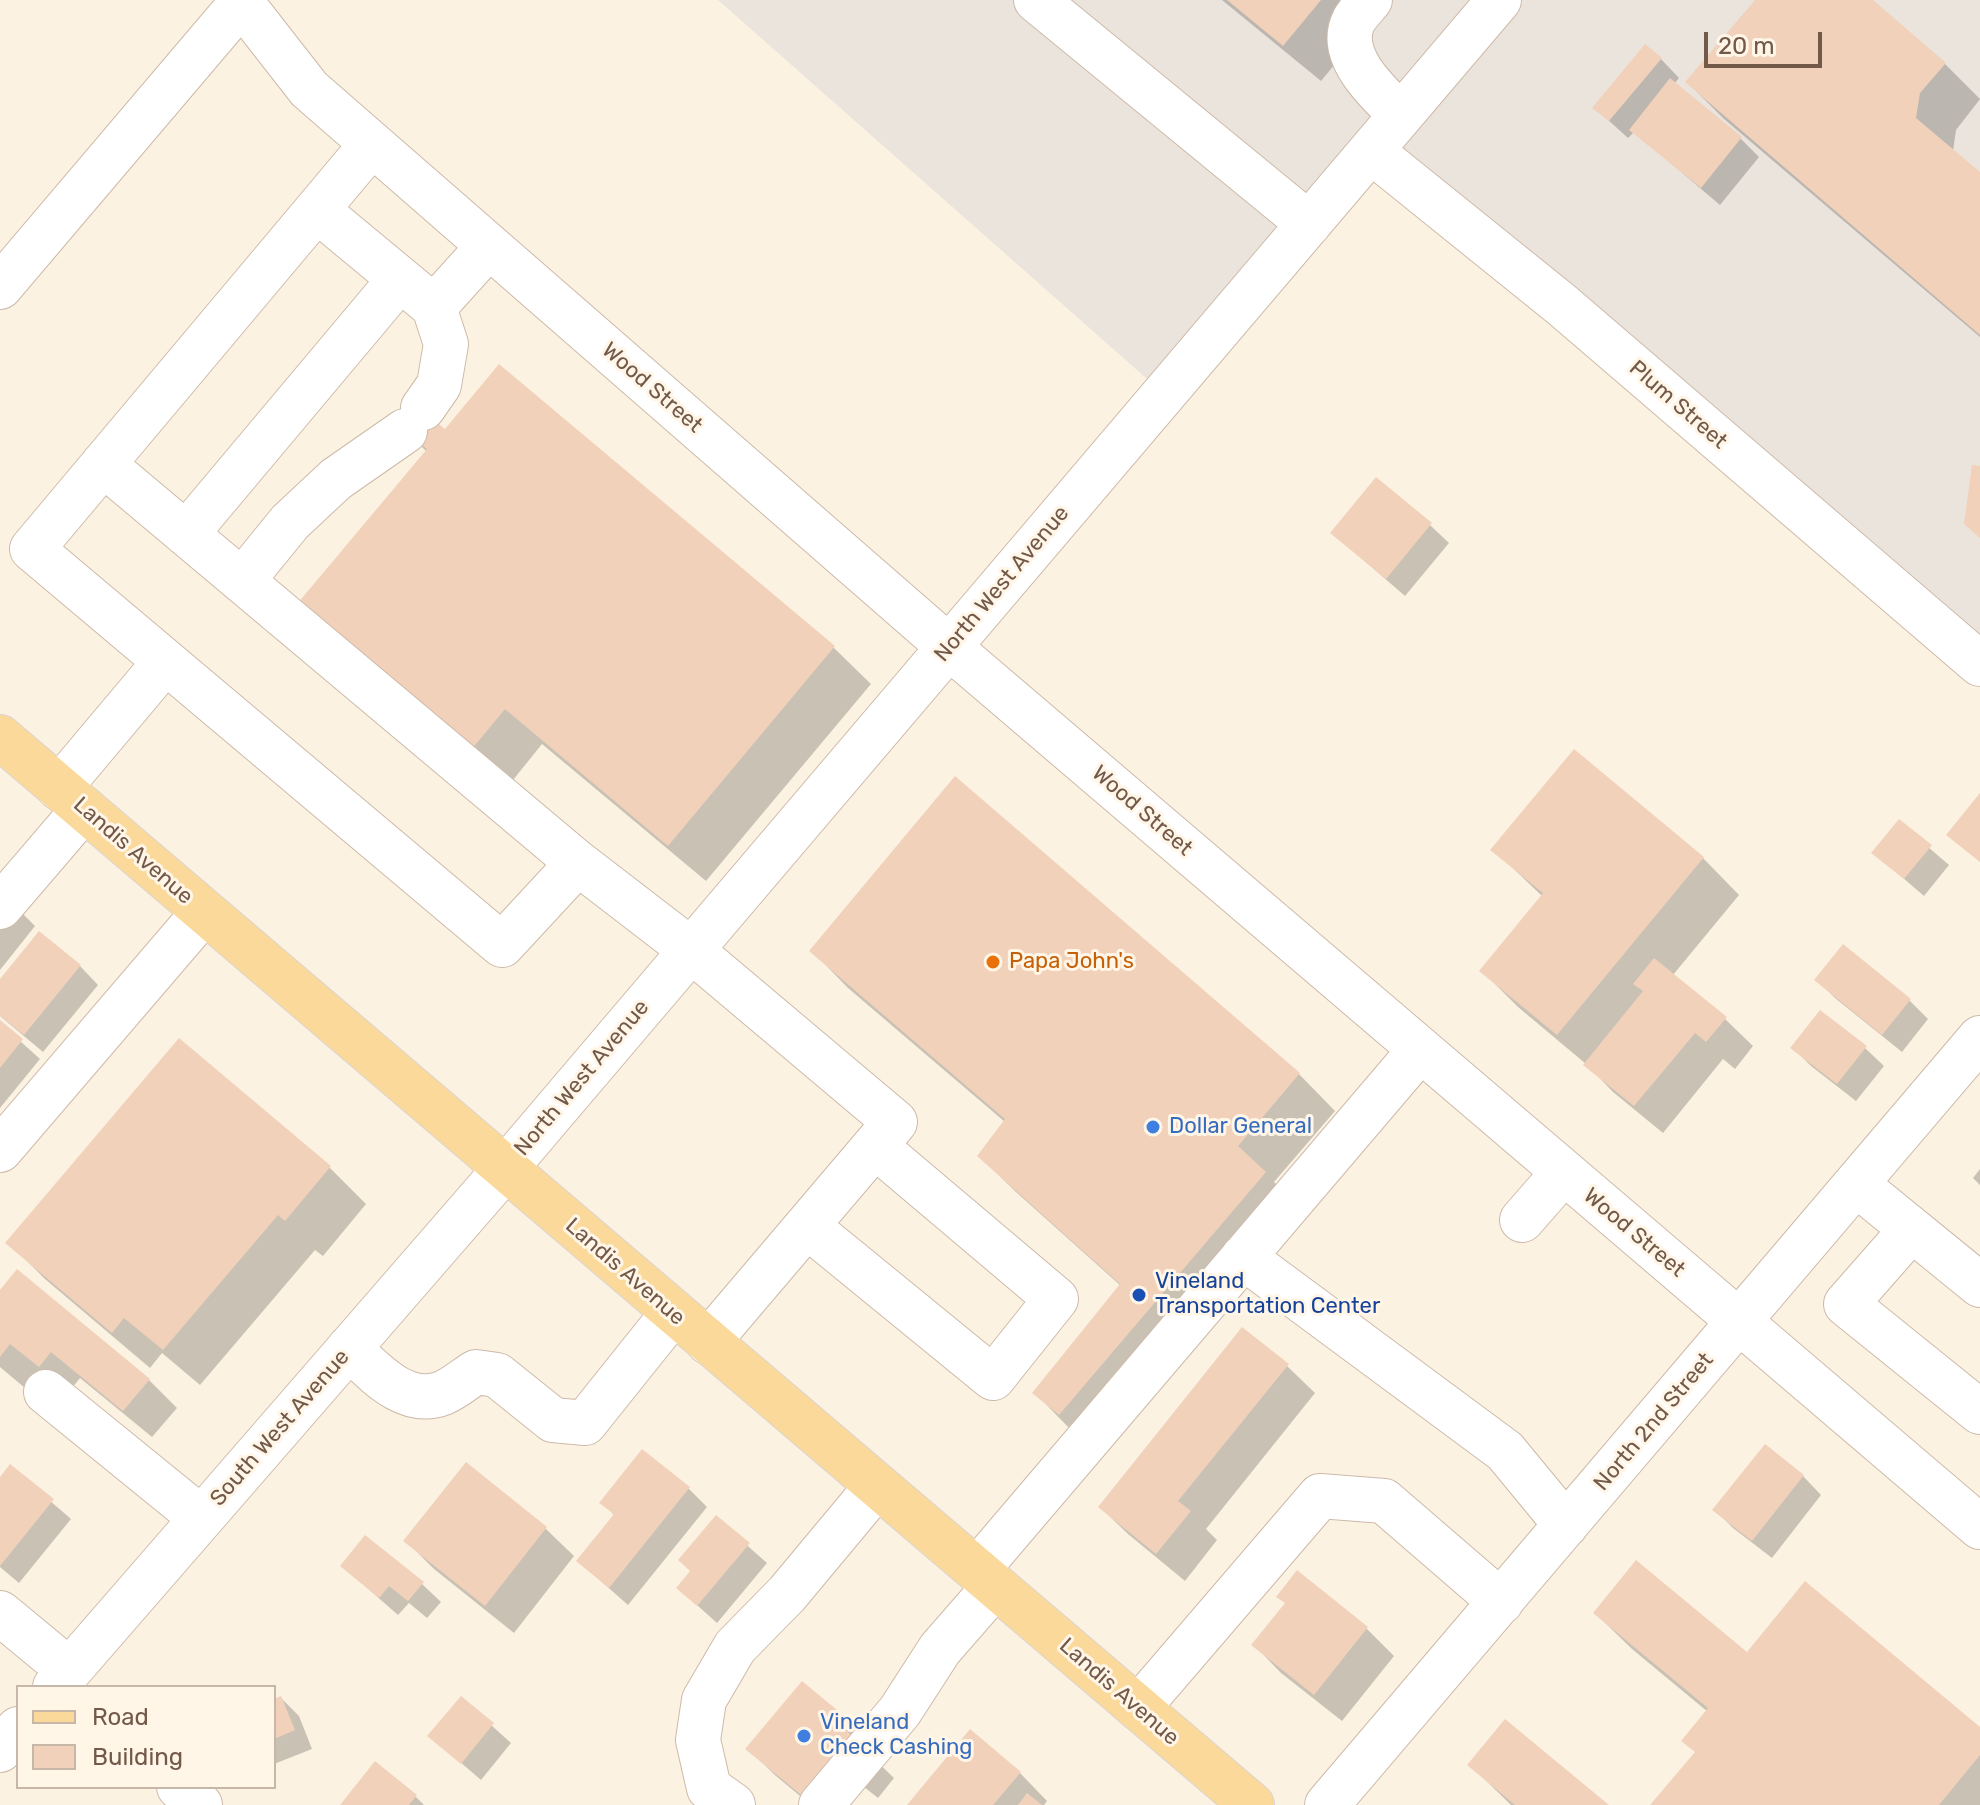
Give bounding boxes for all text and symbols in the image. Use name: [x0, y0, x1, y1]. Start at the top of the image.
scale bar: [1708, 16, 1826, 66]
text: 20 m: [1718, 32, 1775, 60]
street label: Wood Street: [596, 337, 708, 439]
street label: Plum Street: [1624, 355, 1732, 455]
street label: North West Avenue: [929, 501, 1075, 667]
street label: Wood Street: [1086, 760, 1198, 862]
street label: Landis Avenue: [68, 792, 198, 910]
place label: Papa John's: [1009, 949, 1134, 975]
marker: Papa John's: [984, 953, 1002, 971]
street label: North West Avenue: [509, 995, 655, 1161]
place label: Dollar General: [1169, 1114, 1312, 1140]
marker: Dollar General: [1144, 1118, 1162, 1136]
street label: Wood Street: [1578, 1183, 1690, 1283]
street label: Landis Avenue: [560, 1213, 690, 1331]
place label: Vineland Transportation Center: [1155, 1269, 1380, 1320]
marker: Vineland Transportation Center: [1130, 1286, 1148, 1304]
street label: South West Avenue: [205, 1344, 355, 1512]
street label: North 2nd Street: [1589, 1348, 1719, 1496]
street label: Landis Avenue: [1054, 1633, 1184, 1751]
legend: [16, 1685, 276, 1789]
text: Road: [92, 1703, 149, 1731]
place label: Vineland Check Cashing: [820, 1710, 972, 1762]
marker: Vineland Check Cashing: [795, 1727, 813, 1745]
text: Building: [92, 1743, 183, 1771]

